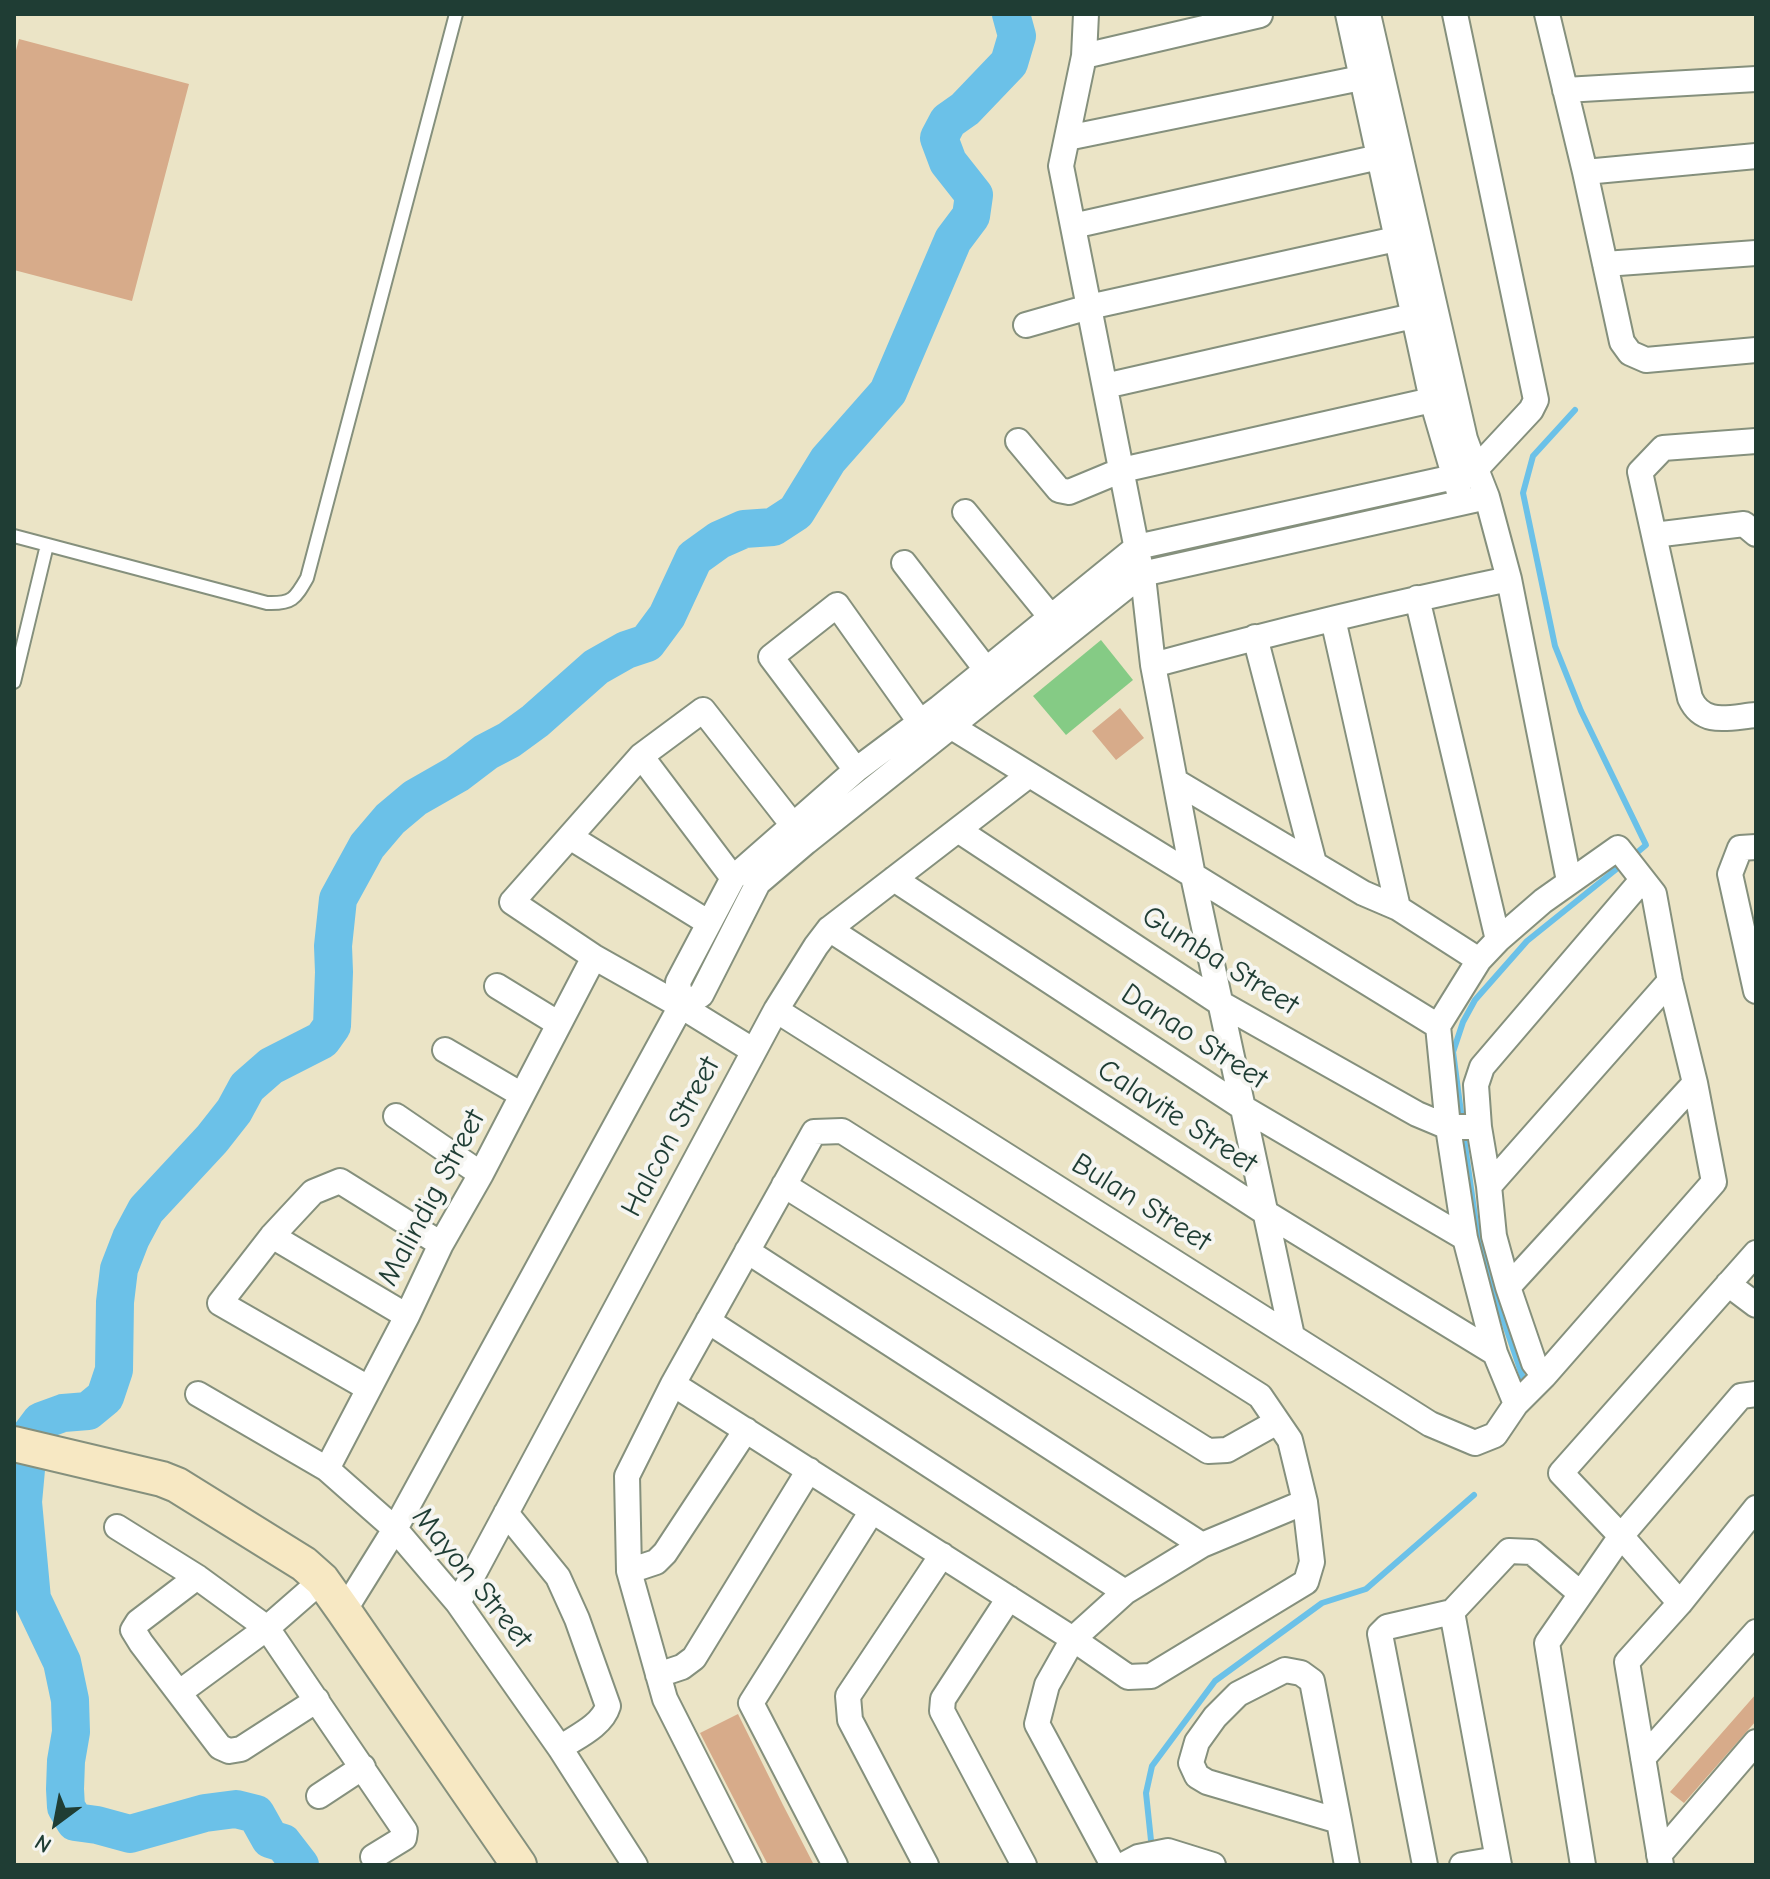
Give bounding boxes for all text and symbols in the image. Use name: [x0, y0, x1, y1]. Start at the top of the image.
street label: Gumba Street: [1135, 898, 1305, 1024]
street label: Danao Street: [1114, 976, 1274, 1098]
street label: Halcon Street: [614, 1051, 728, 1223]
street label: Calavite Street: [1090, 1052, 1264, 1182]
street label: Malindig Street: [370, 1104, 494, 1292]
street label: Bulan Street: [1065, 1146, 1217, 1260]
street label: Mayon Street: [404, 1500, 540, 1656]
north arrow: [16, 1783, 96, 1863]
text: N: [30, 1829, 56, 1858]

